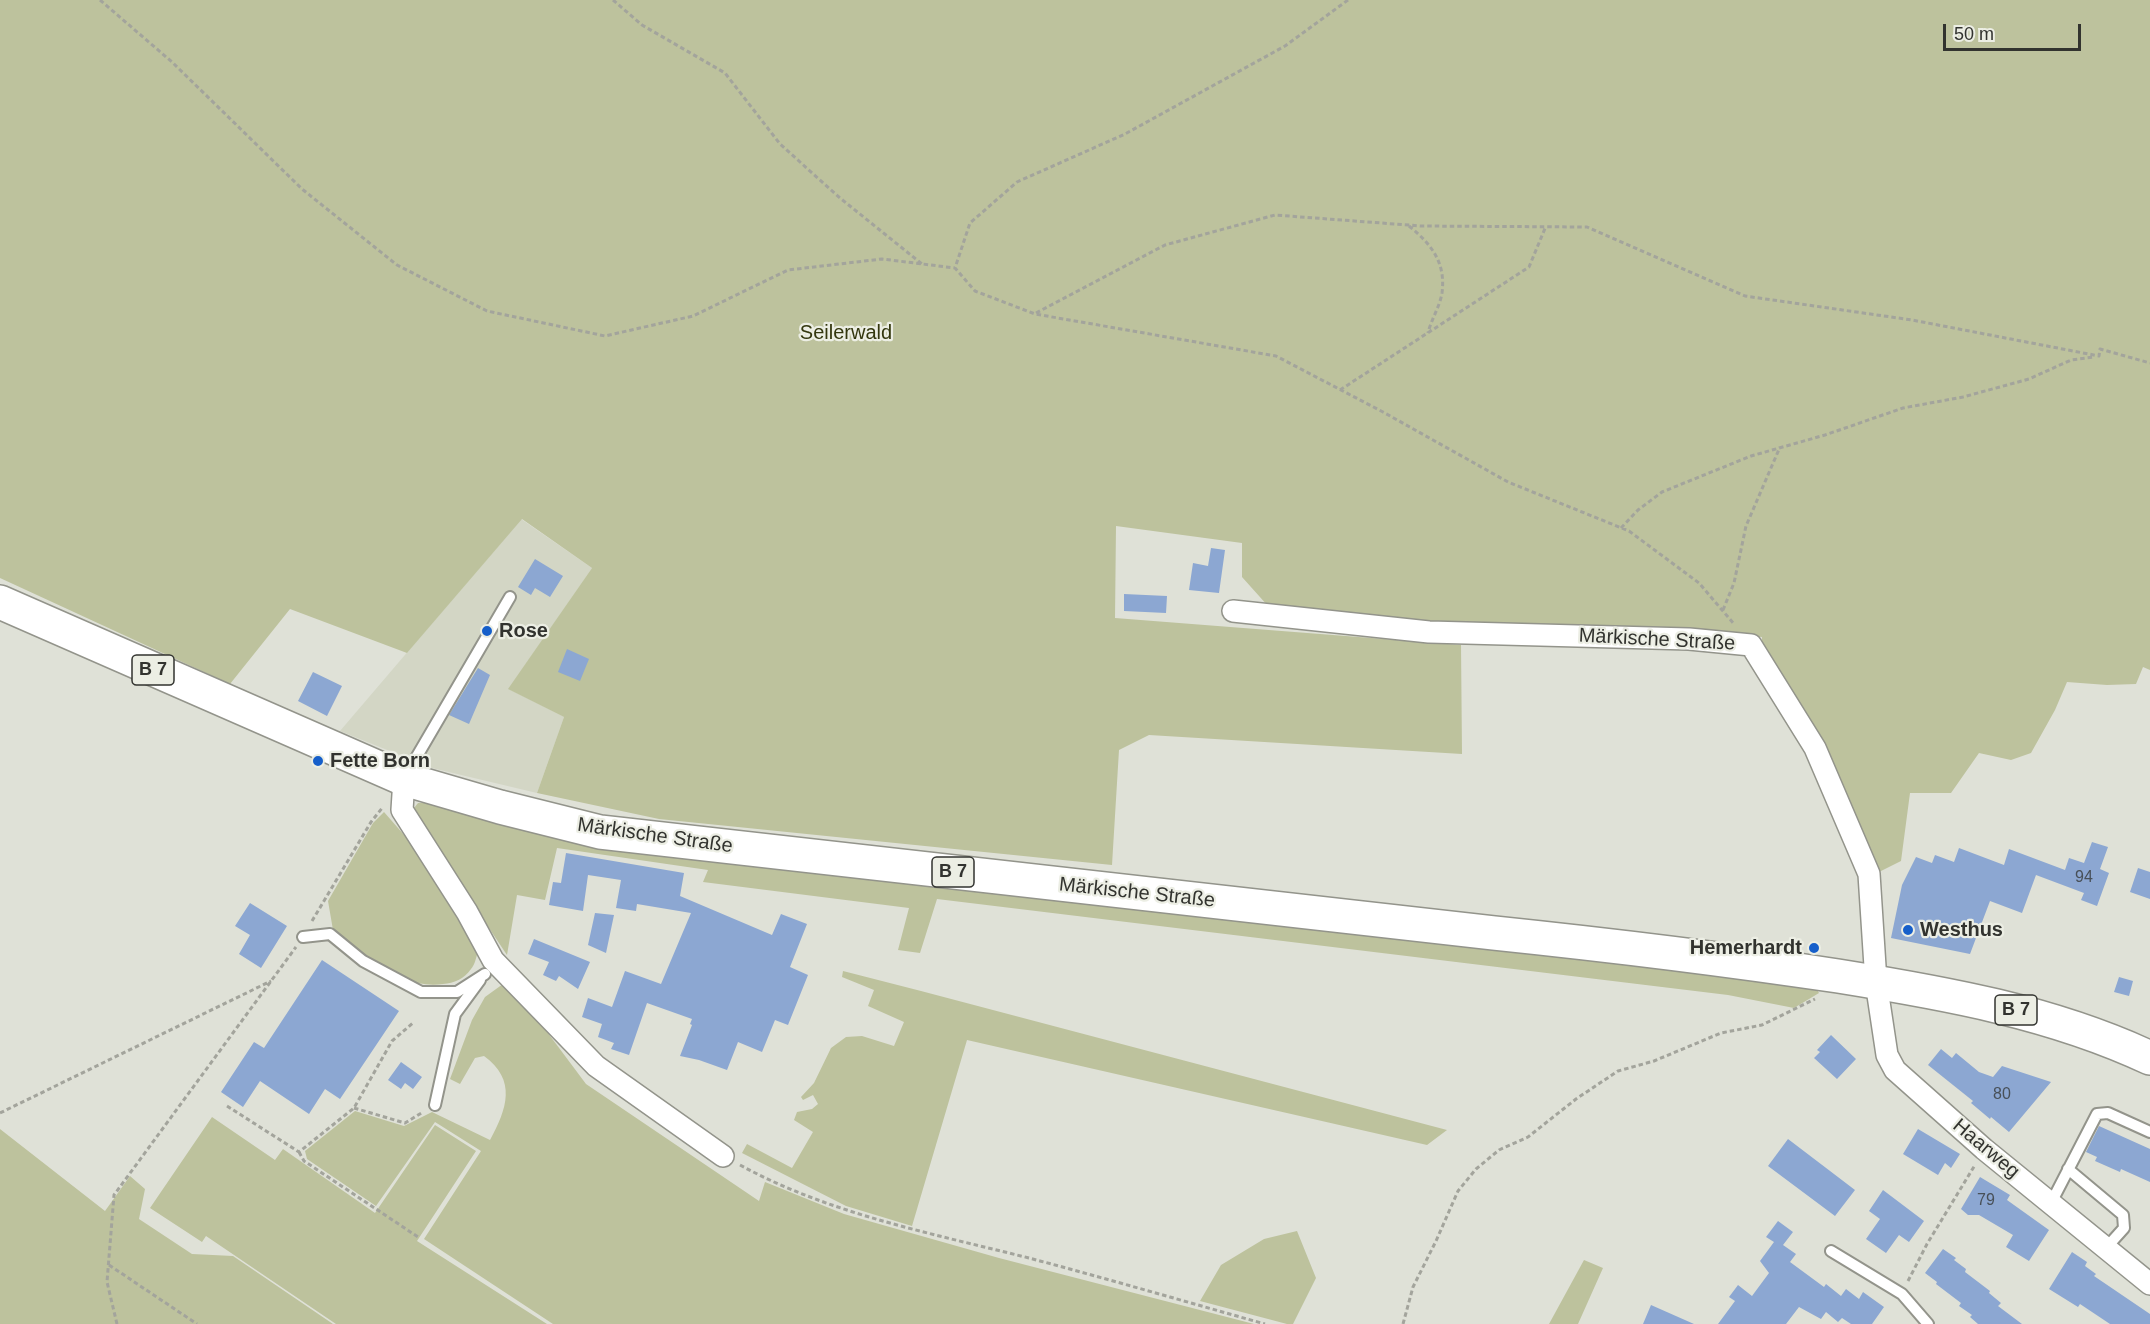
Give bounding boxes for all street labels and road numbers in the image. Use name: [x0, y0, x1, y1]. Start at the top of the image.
street label: Märkische Straße: [1578, 624, 1736, 656]
road number: B 7: [132, 655, 174, 685]
street label: Märkische Straße: [576, 813, 734, 859]
road number: B 7: [932, 857, 974, 887]
street label: Märkische Straße: [1058, 873, 1216, 913]
road number: B 7: [1995, 995, 2037, 1025]
street label: Haarweg: [1948, 1114, 2024, 1184]

